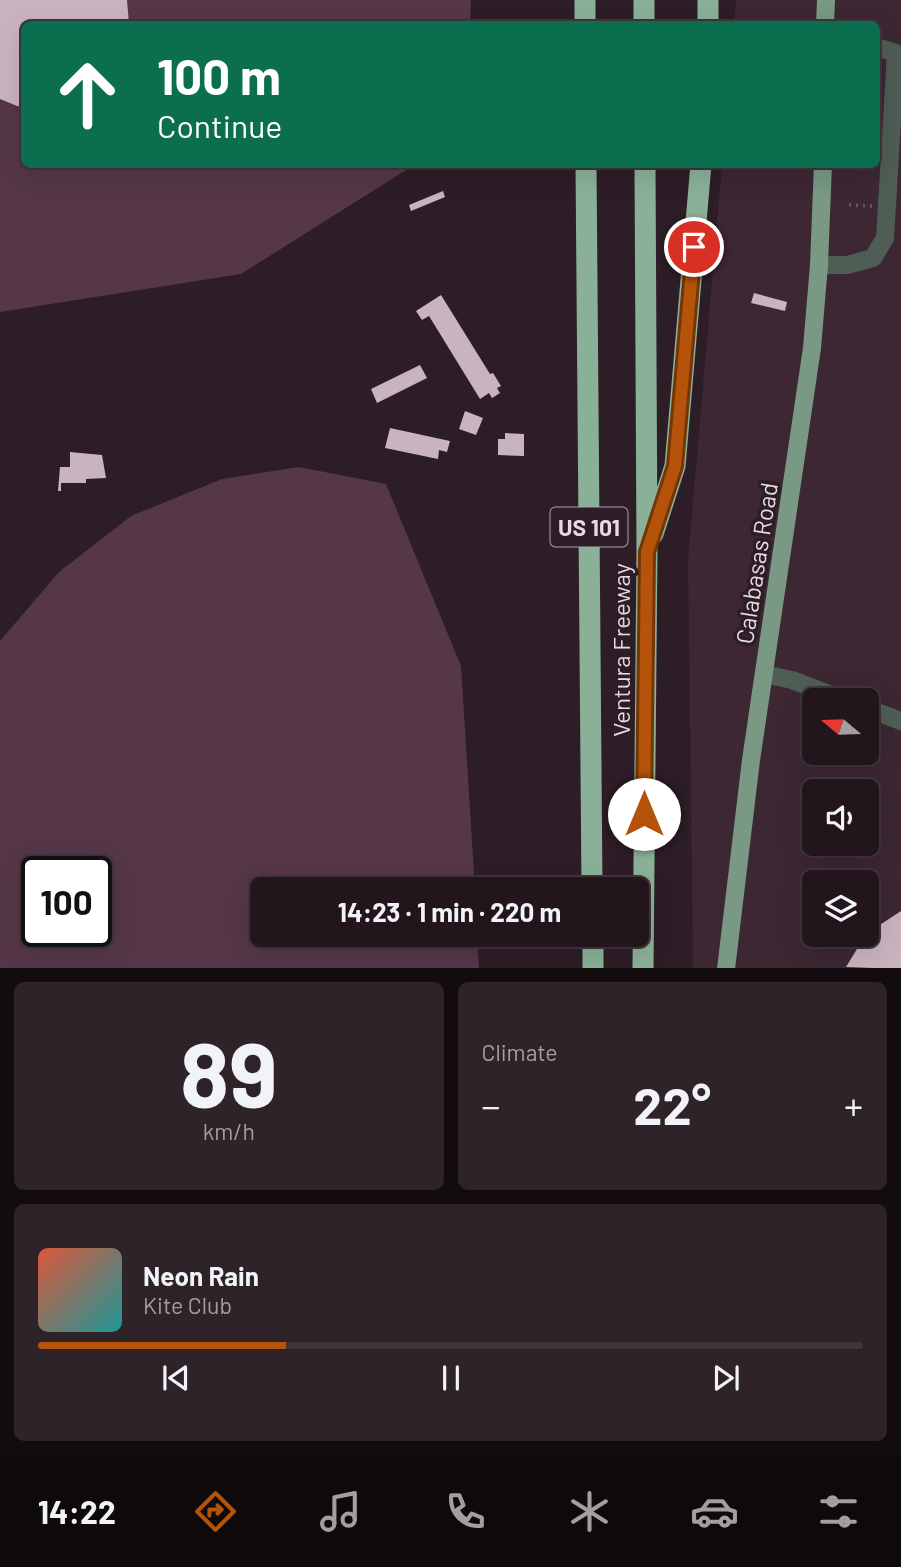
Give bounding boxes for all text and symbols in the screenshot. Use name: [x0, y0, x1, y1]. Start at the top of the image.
text: 100 m: [157, 46, 281, 105]
icon: ahead: [42, 49, 133, 140]
text: Continue: [157, 106, 282, 144]
pin: [664, 217, 724, 277]
icon: arrive: [675, 228, 713, 266]
street label: Calabasas Road: [729, 480, 783, 646]
road number: US 101: [550, 508, 628, 547]
street label: Ventura Freeway: [606, 563, 635, 737]
north arrow: [802, 688, 878, 765]
map controls: [802, 688, 879, 947]
position arrow: [607, 777, 681, 851]
button: sound: [802, 779, 879, 856]
speed limit sign: 100: [21, 856, 112, 947]
button: layers: [802, 870, 879, 947]
text: 14:23 · 1 min · 220 m: [338, 896, 561, 927]
text: 89: [180, 1017, 278, 1126]
text: Climate: [482, 1038, 558, 1066]
text: 22°: [633, 1073, 711, 1135]
text: −: [482, 1082, 501, 1128]
text: +: [844, 1082, 863, 1128]
text: km/h: [203, 1117, 255, 1145]
text: Neon Rain: [143, 1260, 259, 1291]
text: Kite Club: [143, 1291, 232, 1319]
icon: previous: [157, 1359, 195, 1397]
icon: pause: [432, 1359, 470, 1397]
icon: next: [707, 1359, 745, 1397]
icon: directions: [191, 1487, 240, 1536]
icon: music: [316, 1487, 365, 1536]
icon: phone: [441, 1487, 490, 1536]
icon: climate: [565, 1487, 614, 1536]
icon: car: [690, 1487, 739, 1536]
icon: filters: [814, 1487, 863, 1536]
text: 14:22: [38, 1492, 116, 1530]

